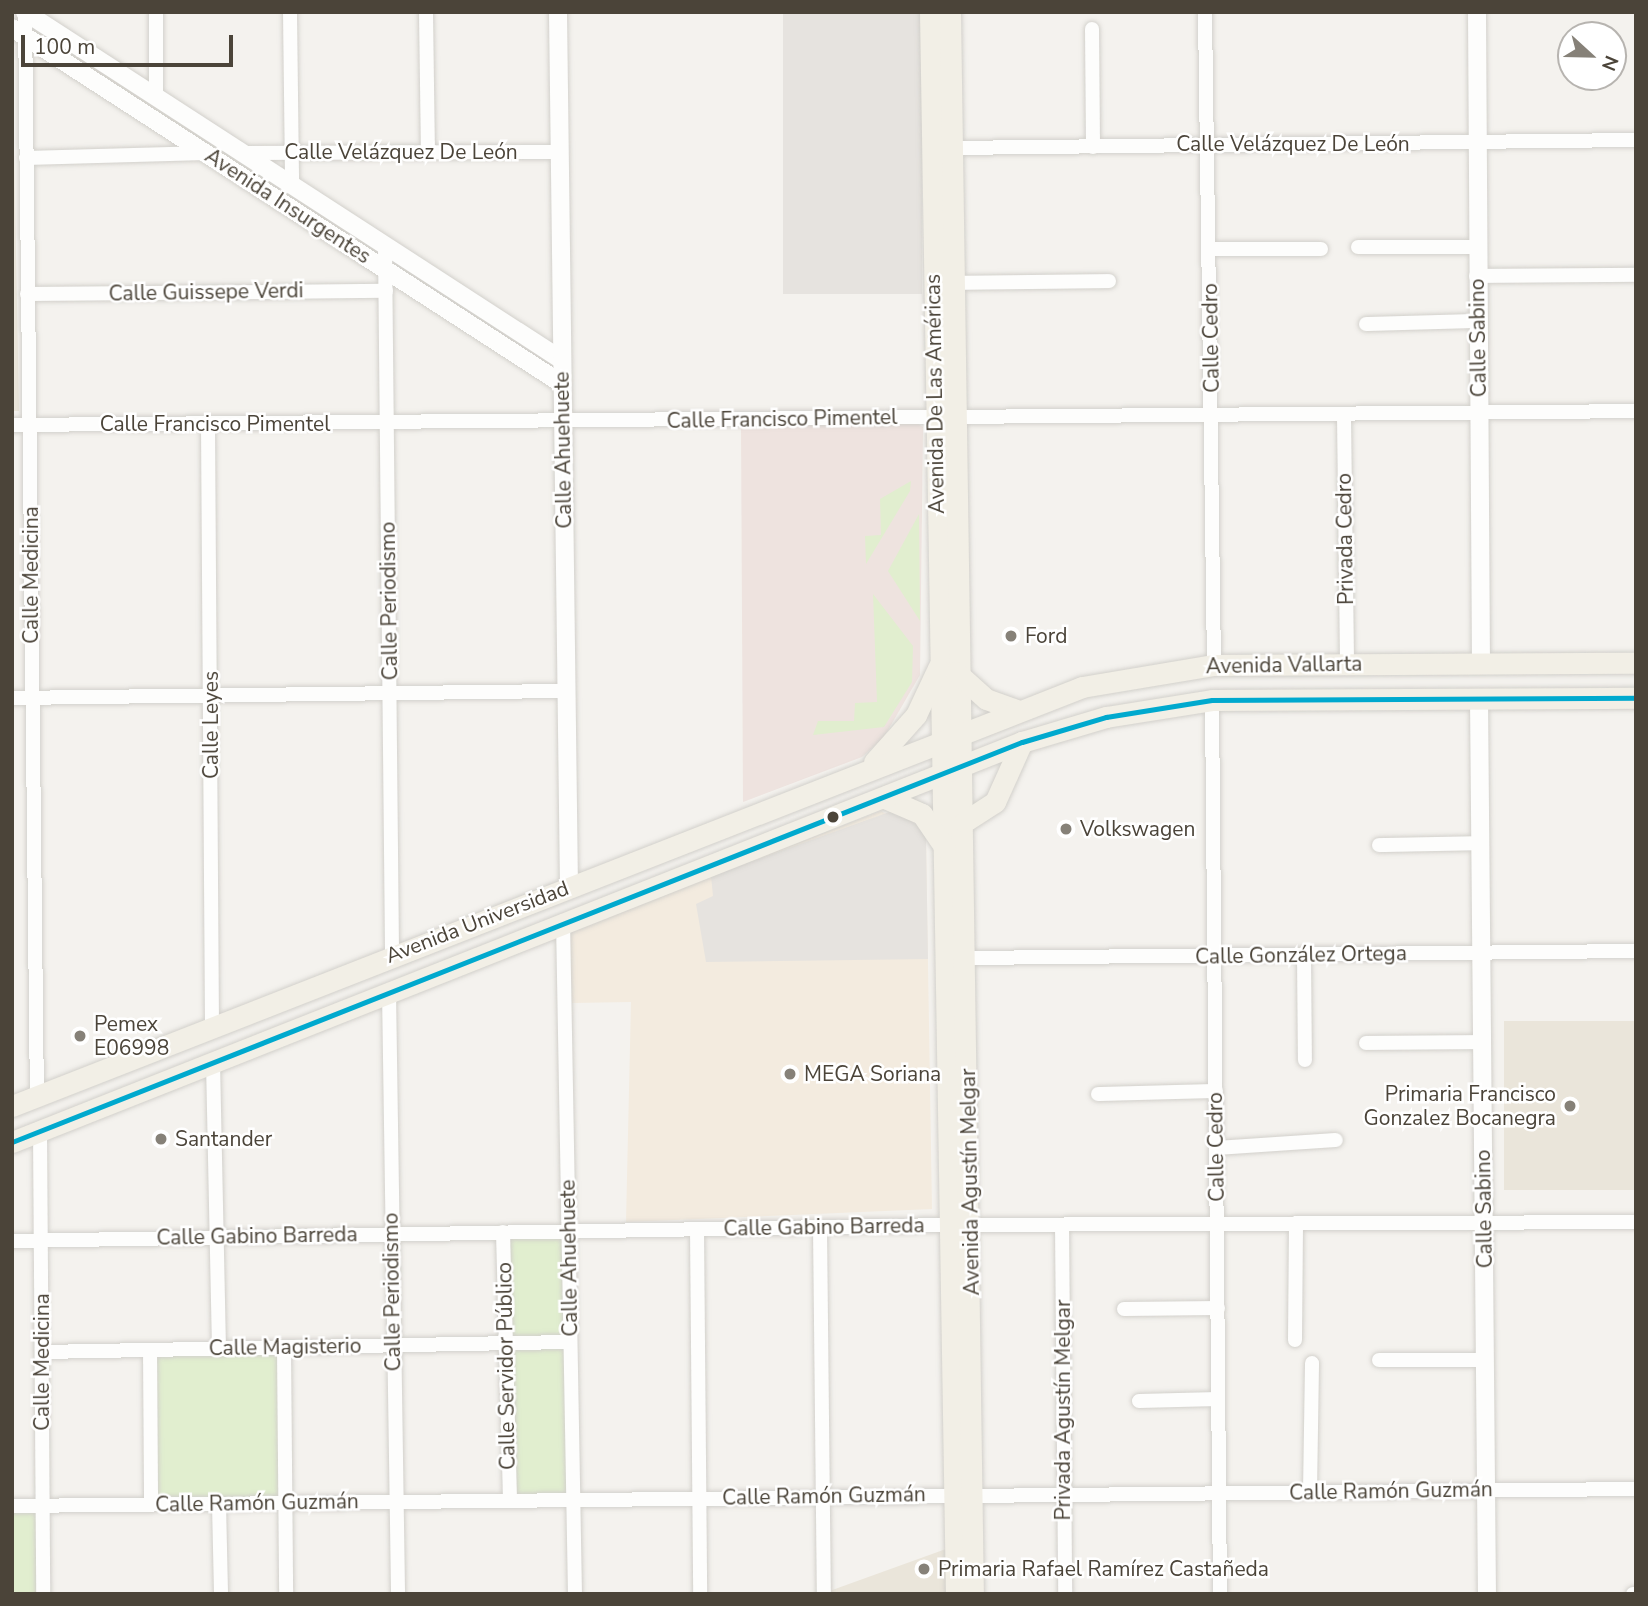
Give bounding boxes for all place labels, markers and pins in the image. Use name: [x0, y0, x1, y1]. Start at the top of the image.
place label: Ford: [1025, 623, 1067, 649]
marker: Ford: [1003, 628, 1019, 644]
unlabelled marker: [826, 810, 840, 824]
place label: Volkswagen: [1080, 816, 1195, 842]
marker: Volkswagen: [1058, 821, 1074, 837]
place label: Pemex E06998: [94, 1011, 169, 1061]
marker: Pemex E06998: [72, 1028, 88, 1044]
place label: MEGA Soriana: [804, 1061, 941, 1087]
marker: MEGA Soriana: [782, 1066, 798, 1082]
place label: Primaria Francisco Gonzalez Bocanegra: [1363, 1081, 1556, 1131]
marker: Primaria Francisco Gonzalez Bocanegra: [1562, 1098, 1578, 1114]
place label: Santander: [175, 1126, 272, 1152]
marker: Santander: [153, 1131, 169, 1147]
place label: Primaria Rafael Ramírez Castañeda: [938, 1556, 1269, 1582]
marker: Primaria Rafael Ramírez Castañeda: [916, 1561, 932, 1577]

